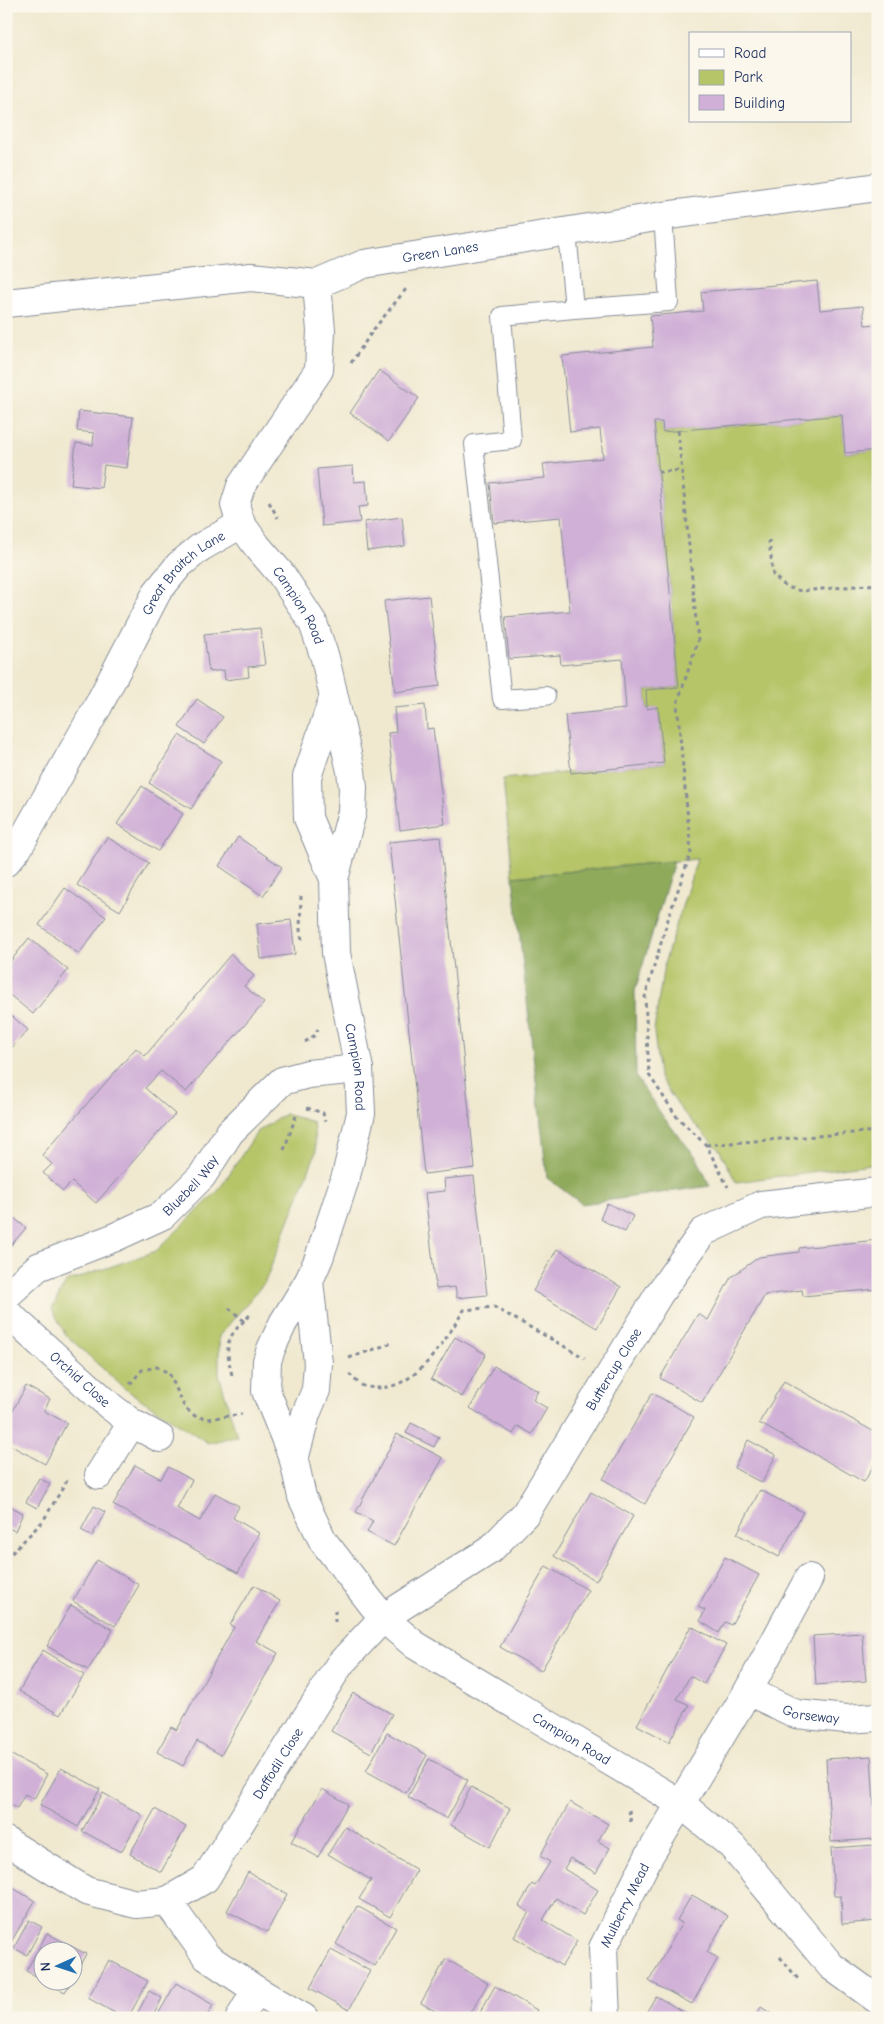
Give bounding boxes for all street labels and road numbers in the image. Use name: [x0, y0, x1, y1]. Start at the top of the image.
street label: Green Lanes: [401, 237, 479, 266]
street label: Great Braitch Lane: [138, 527, 228, 618]
street label: Campion Road: [269, 562, 328, 646]
street label: Campion Road: [342, 1022, 369, 1111]
street label: Bluebell Way: [159, 1151, 222, 1219]
street label: Buttercup Close: [582, 1325, 645, 1413]
street label: Orchid Close: [46, 1347, 114, 1411]
street label: Gorseway: [780, 1700, 841, 1727]
street label: Campion Road: [529, 1708, 614, 1768]
street label: Daffodil Close: [249, 1724, 306, 1802]
street label: Mulberry Mead: [596, 1860, 653, 1950]

